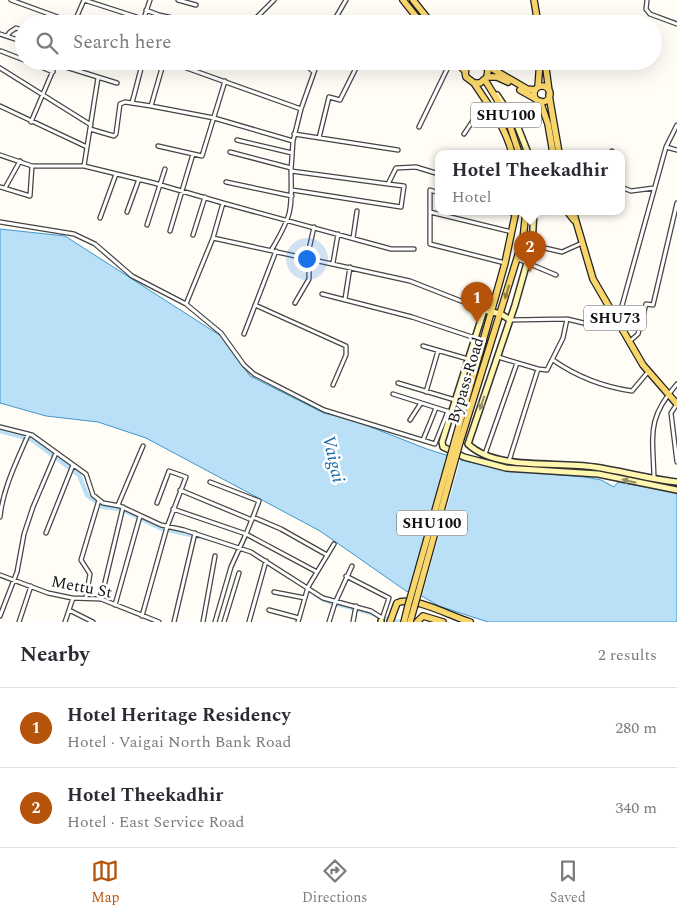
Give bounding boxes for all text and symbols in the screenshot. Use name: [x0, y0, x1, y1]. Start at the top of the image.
search box: [15, 15, 662, 70]
text: Search here: [73, 28, 172, 57]
icon: search: [33, 29, 61, 57]
road number: SHU100: [471, 102, 541, 128]
popup: [435, 150, 625, 215]
text: Hotel Theekadhir: [452, 156, 608, 185]
text: Hotel: [452, 185, 492, 209]
pin: 2: [514, 231, 546, 272]
your location: [294, 246, 320, 272]
pin: 1: [461, 282, 493, 323]
one-way arrow: [503, 285, 511, 300]
road number: SHU73: [584, 306, 646, 330]
street label: Bypass Road: [441, 334, 490, 426]
one-way arrow: [478, 396, 486, 411]
water label: Vaigai: [315, 433, 352, 485]
one-way arrow: [621, 477, 637, 485]
road number: SHU100: [397, 510, 467, 536]
street label: Mettu St: [49, 569, 115, 605]
text: Nearby: [20, 639, 90, 671]
text: 2 results: [598, 643, 657, 667]
text: Hotel Heritage Residency: [67, 701, 291, 730]
text: 1: [32, 716, 40, 740]
text: 280 m: [615, 716, 657, 740]
text: Hotel · Vaigai North Bank Road: [67, 730, 291, 754]
text: Hotel Theekadhir: [67, 781, 223, 810]
text: 2: [32, 796, 40, 820]
text: 340 m: [615, 796, 657, 820]
text: Hotel · East Service Road: [67, 810, 244, 834]
tab: Map: [91, 857, 119, 908]
tab: Directions: [302, 857, 367, 908]
tab: Saved: [550, 857, 586, 908]

